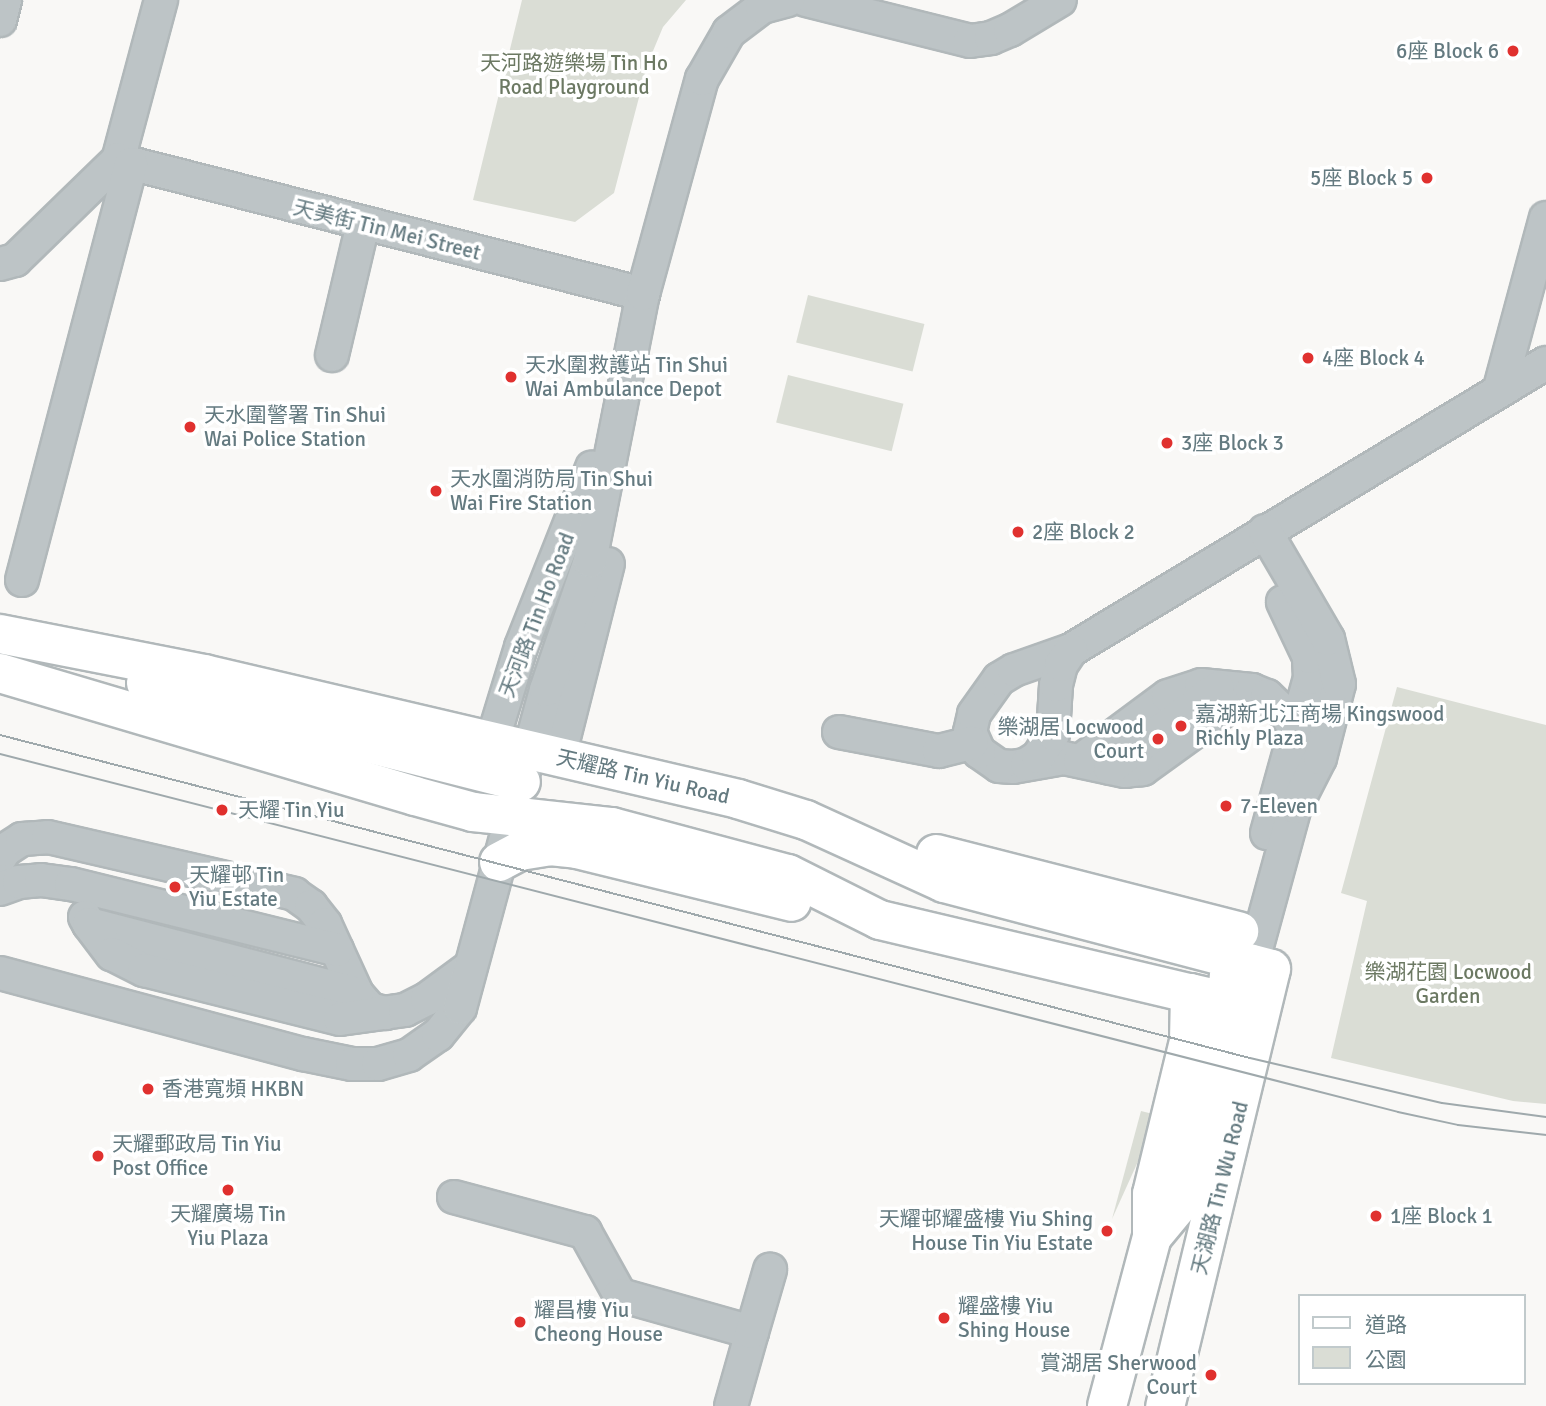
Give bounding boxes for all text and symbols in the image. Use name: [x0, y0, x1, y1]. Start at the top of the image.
place label: 6座 Block 6: [1396, 38, 1499, 64]
marker: 6座 Block 6: [1505, 43, 1521, 59]
park label: 天河路遊樂場 Tin Ho Road Playground: [480, 50, 668, 100]
place label: 5座 Block 5: [1310, 165, 1413, 191]
marker: 5座 Block 5: [1419, 170, 1435, 186]
street label: 天美街 Tin Mei Street: [291, 195, 483, 265]
place label: 4座 Block 4: [1322, 345, 1425, 371]
marker: 4座 Block 4: [1300, 350, 1316, 366]
place label: 天水圍救護站 Tin Shui Wai Ambulance Depot: [525, 352, 728, 402]
marker: 天水圍救護站 Tin Shui Wai Ambulance Depot: [503, 369, 519, 385]
place label: 天水圍警署 Tin Shui Wai Police Station: [204, 402, 386, 452]
marker: 天水圍警署 Tin Shui Wai Police Station: [182, 419, 198, 435]
place label: 3座 Block 3: [1181, 430, 1284, 456]
marker: 3座 Block 3: [1159, 435, 1175, 451]
place label: 天水圍消防局 Tin Shui Wai Fire Station: [450, 466, 653, 516]
marker: 天水圍消防局 Tin Shui Wai Fire Station: [428, 483, 444, 499]
place label: 2座 Block 2: [1032, 519, 1135, 545]
marker: 2座 Block 2: [1010, 524, 1026, 540]
street label: 天河路 Tin Ho Road: [494, 529, 580, 701]
place label: 嘉湖新北江商場 Kingswood Richly Plaza: [1195, 701, 1444, 751]
place label: 樂湖居 Locwood Court: [997, 714, 1144, 764]
marker: 嘉湖新北江商場 Kingswood Richly Plaza: [1173, 718, 1189, 734]
marker: 樂湖居 Locwood Court: [1150, 731, 1166, 747]
street label: 天耀路 Tin Yiu Road: [554, 745, 732, 809]
place label: 7-Eleven: [1240, 793, 1318, 819]
place label: 天耀 Tin Yiu: [238, 797, 344, 823]
marker: 7-Eleven: [1218, 798, 1234, 814]
marker: 天耀 Tin Yiu: [212, 800, 232, 820]
place label: 天耀邨 Tin Yiu Estate: [189, 862, 284, 912]
marker: 天耀邨 Tin Yiu Estate: [167, 879, 183, 895]
park label: 樂湖花園 Locwood Garden: [1364, 959, 1532, 1009]
place label: 香港寬頻 HKBN: [162, 1076, 304, 1102]
marker: 香港寬頻 HKBN: [140, 1081, 156, 1097]
street label: 天湖路 Tin Wu Road: [1186, 1099, 1254, 1277]
place label: 天耀郵政局 Tin Yiu Post Office: [112, 1131, 281, 1181]
marker: 天耀郵政局 Tin Yiu Post Office: [90, 1148, 106, 1164]
marker: 天耀廣場 Tin Yiu Plaza: [220, 1182, 236, 1198]
place label: 天耀廣場 Tin Yiu Plaza: [170, 1201, 286, 1251]
place label: 1座 Block 1: [1390, 1203, 1493, 1229]
place label: 天耀邨耀盛樓 Yiu Shing House Tin Yiu Estate: [879, 1206, 1093, 1256]
marker: 1座 Block 1: [1368, 1208, 1384, 1224]
marker: 天耀邨耀盛樓 Yiu Shing House Tin Yiu Estate: [1099, 1223, 1115, 1239]
place label: 耀盛樓 Yiu Shing House: [958, 1293, 1070, 1343]
legend: [1298, 1294, 1525, 1385]
place label: 耀昌樓 Yiu Cheong House: [534, 1297, 663, 1347]
marker: 耀盛樓 Yiu Shing House: [936, 1310, 952, 1326]
text: 道路: [1365, 1312, 1407, 1338]
marker: 耀昌樓 Yiu Cheong House: [512, 1314, 528, 1330]
text: 公園: [1365, 1347, 1407, 1373]
place label: 賞湖居 Sherwood Court: [1040, 1350, 1197, 1400]
marker: 賞湖居 Sherwood Court: [1203, 1367, 1219, 1383]

